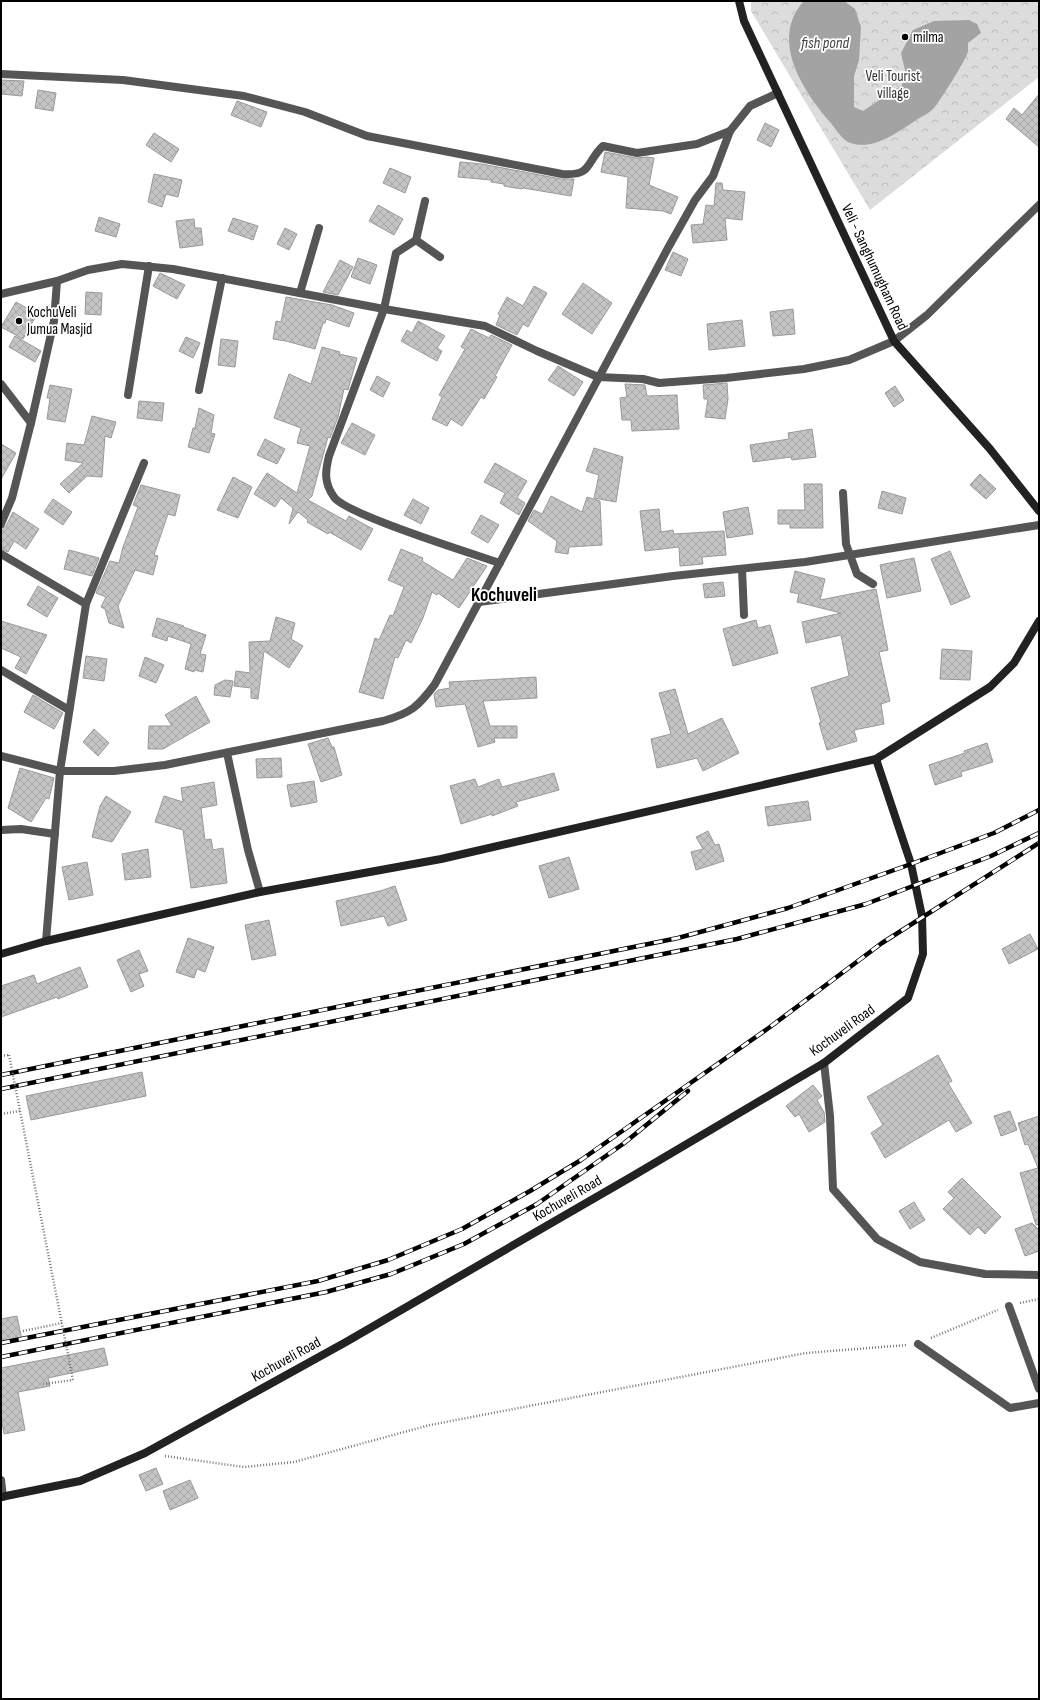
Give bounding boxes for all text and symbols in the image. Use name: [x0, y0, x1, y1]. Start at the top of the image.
place label: milma: [913, 28, 944, 47]
marker: milma: [900, 32, 910, 42]
water label: fish pond: [800, 34, 849, 53]
park label: Veli Tourist village: [865, 67, 921, 103]
street label: Veli - Sanghumugham Road: [837, 201, 912, 333]
place label: KochuVeli Jumua Masjid: [26, 303, 92, 339]
marker: KochuVeli Jumua Masjid: [14, 316, 24, 326]
district label: Kochuveli: [471, 584, 537, 607]
street label: Kochuveli Road: [806, 1000, 879, 1061]
street label: Kochuveli Road: [529, 1171, 605, 1226]
street label: Kochuveli Road: [248, 1333, 324, 1386]

